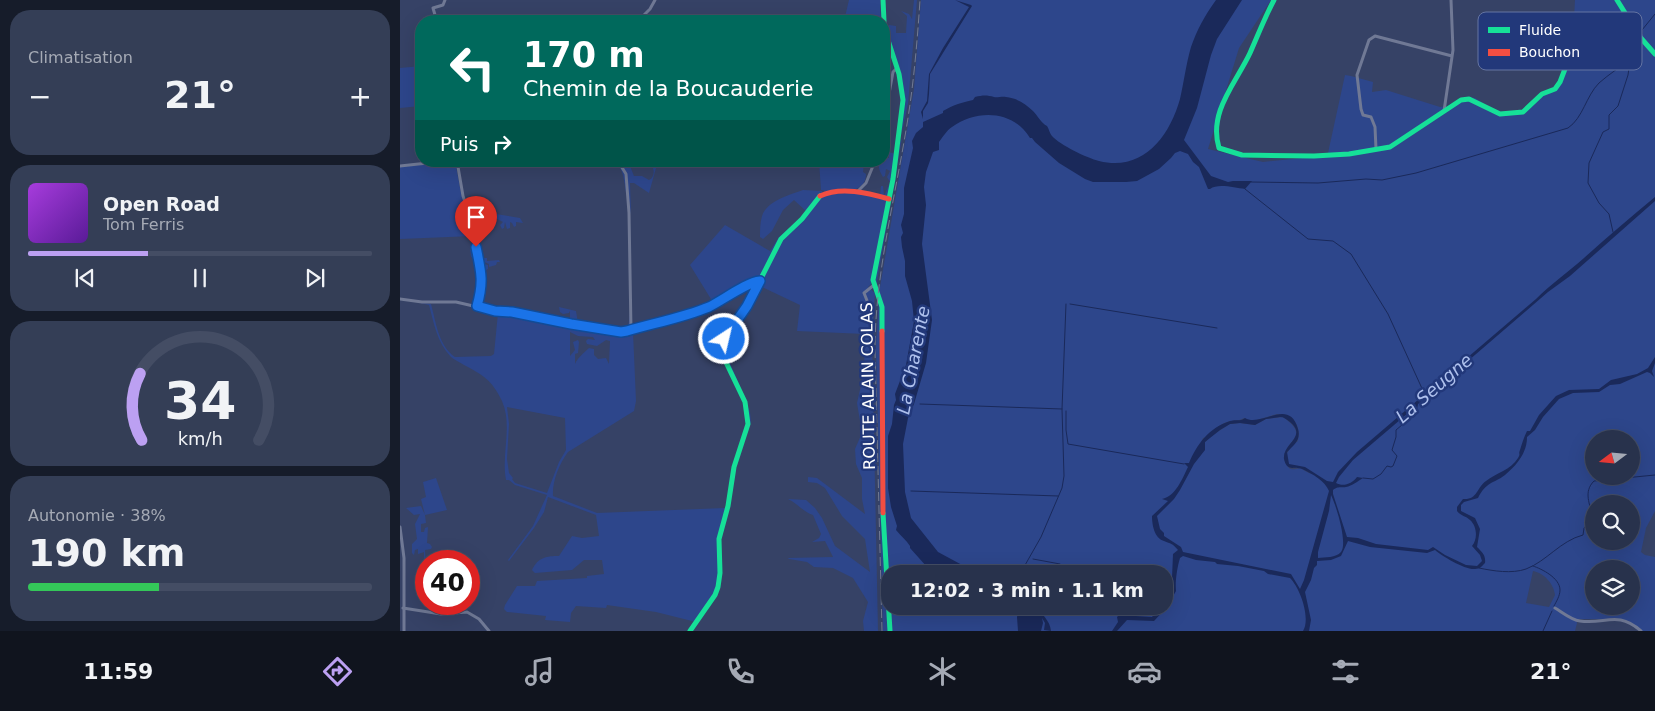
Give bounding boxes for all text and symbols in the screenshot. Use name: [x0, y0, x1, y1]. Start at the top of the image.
legend: [1478, 12, 1642, 70]
text: Fluide: [1519, 22, 1561, 38]
icon: left: [440, 35, 505, 100]
text: 170 m: [523, 35, 645, 75]
text: Bouchon: [1519, 44, 1580, 60]
text: Climatisation: [28, 48, 133, 67]
text: 21°: [164, 73, 236, 117]
text: Chemin de la Boucauderie: [523, 76, 814, 101]
text: −: [28, 80, 51, 113]
text: +: [349, 80, 372, 113]
icon: right: [488, 130, 516, 158]
text: Puis: [440, 133, 478, 155]
text: Open Road: [103, 193, 220, 215]
pin: [455, 196, 497, 247]
icon: arrive: [462, 203, 490, 231]
text: Tom Ferris: [103, 215, 184, 234]
icon: previous: [71, 264, 99, 292]
icon: pause: [186, 264, 214, 292]
icon: next: [301, 264, 329, 292]
street label: ROUTE ALAIN COLAS: [857, 302, 879, 470]
water label: La Charente: [892, 304, 934, 416]
position arrow: [697, 312, 749, 364]
water label: La Seugne: [1391, 349, 1477, 427]
text: 34: [164, 371, 236, 431]
text: km/h: [177, 428, 223, 449]
north arrow: [1585, 430, 1640, 485]
map controls: [1585, 430, 1640, 615]
button: search: [1585, 495, 1640, 550]
text: Autonomie · 38%: [28, 506, 166, 525]
text: 190 km: [28, 531, 185, 575]
speed limit sign: 40: [415, 550, 480, 615]
button: layers: [1585, 560, 1640, 615]
text: 12:02 · 3 min · 1.1 km: [910, 579, 1144, 601]
icon: directions: [320, 654, 355, 689]
icon: music: [522, 654, 557, 689]
icon: phone: [723, 654, 758, 689]
icon: climate: [925, 654, 960, 689]
icon: car: [1127, 654, 1162, 689]
icon: filters: [1328, 654, 1363, 689]
text: 11:59: [83, 659, 153, 684]
text: 21°: [1530, 659, 1572, 684]

